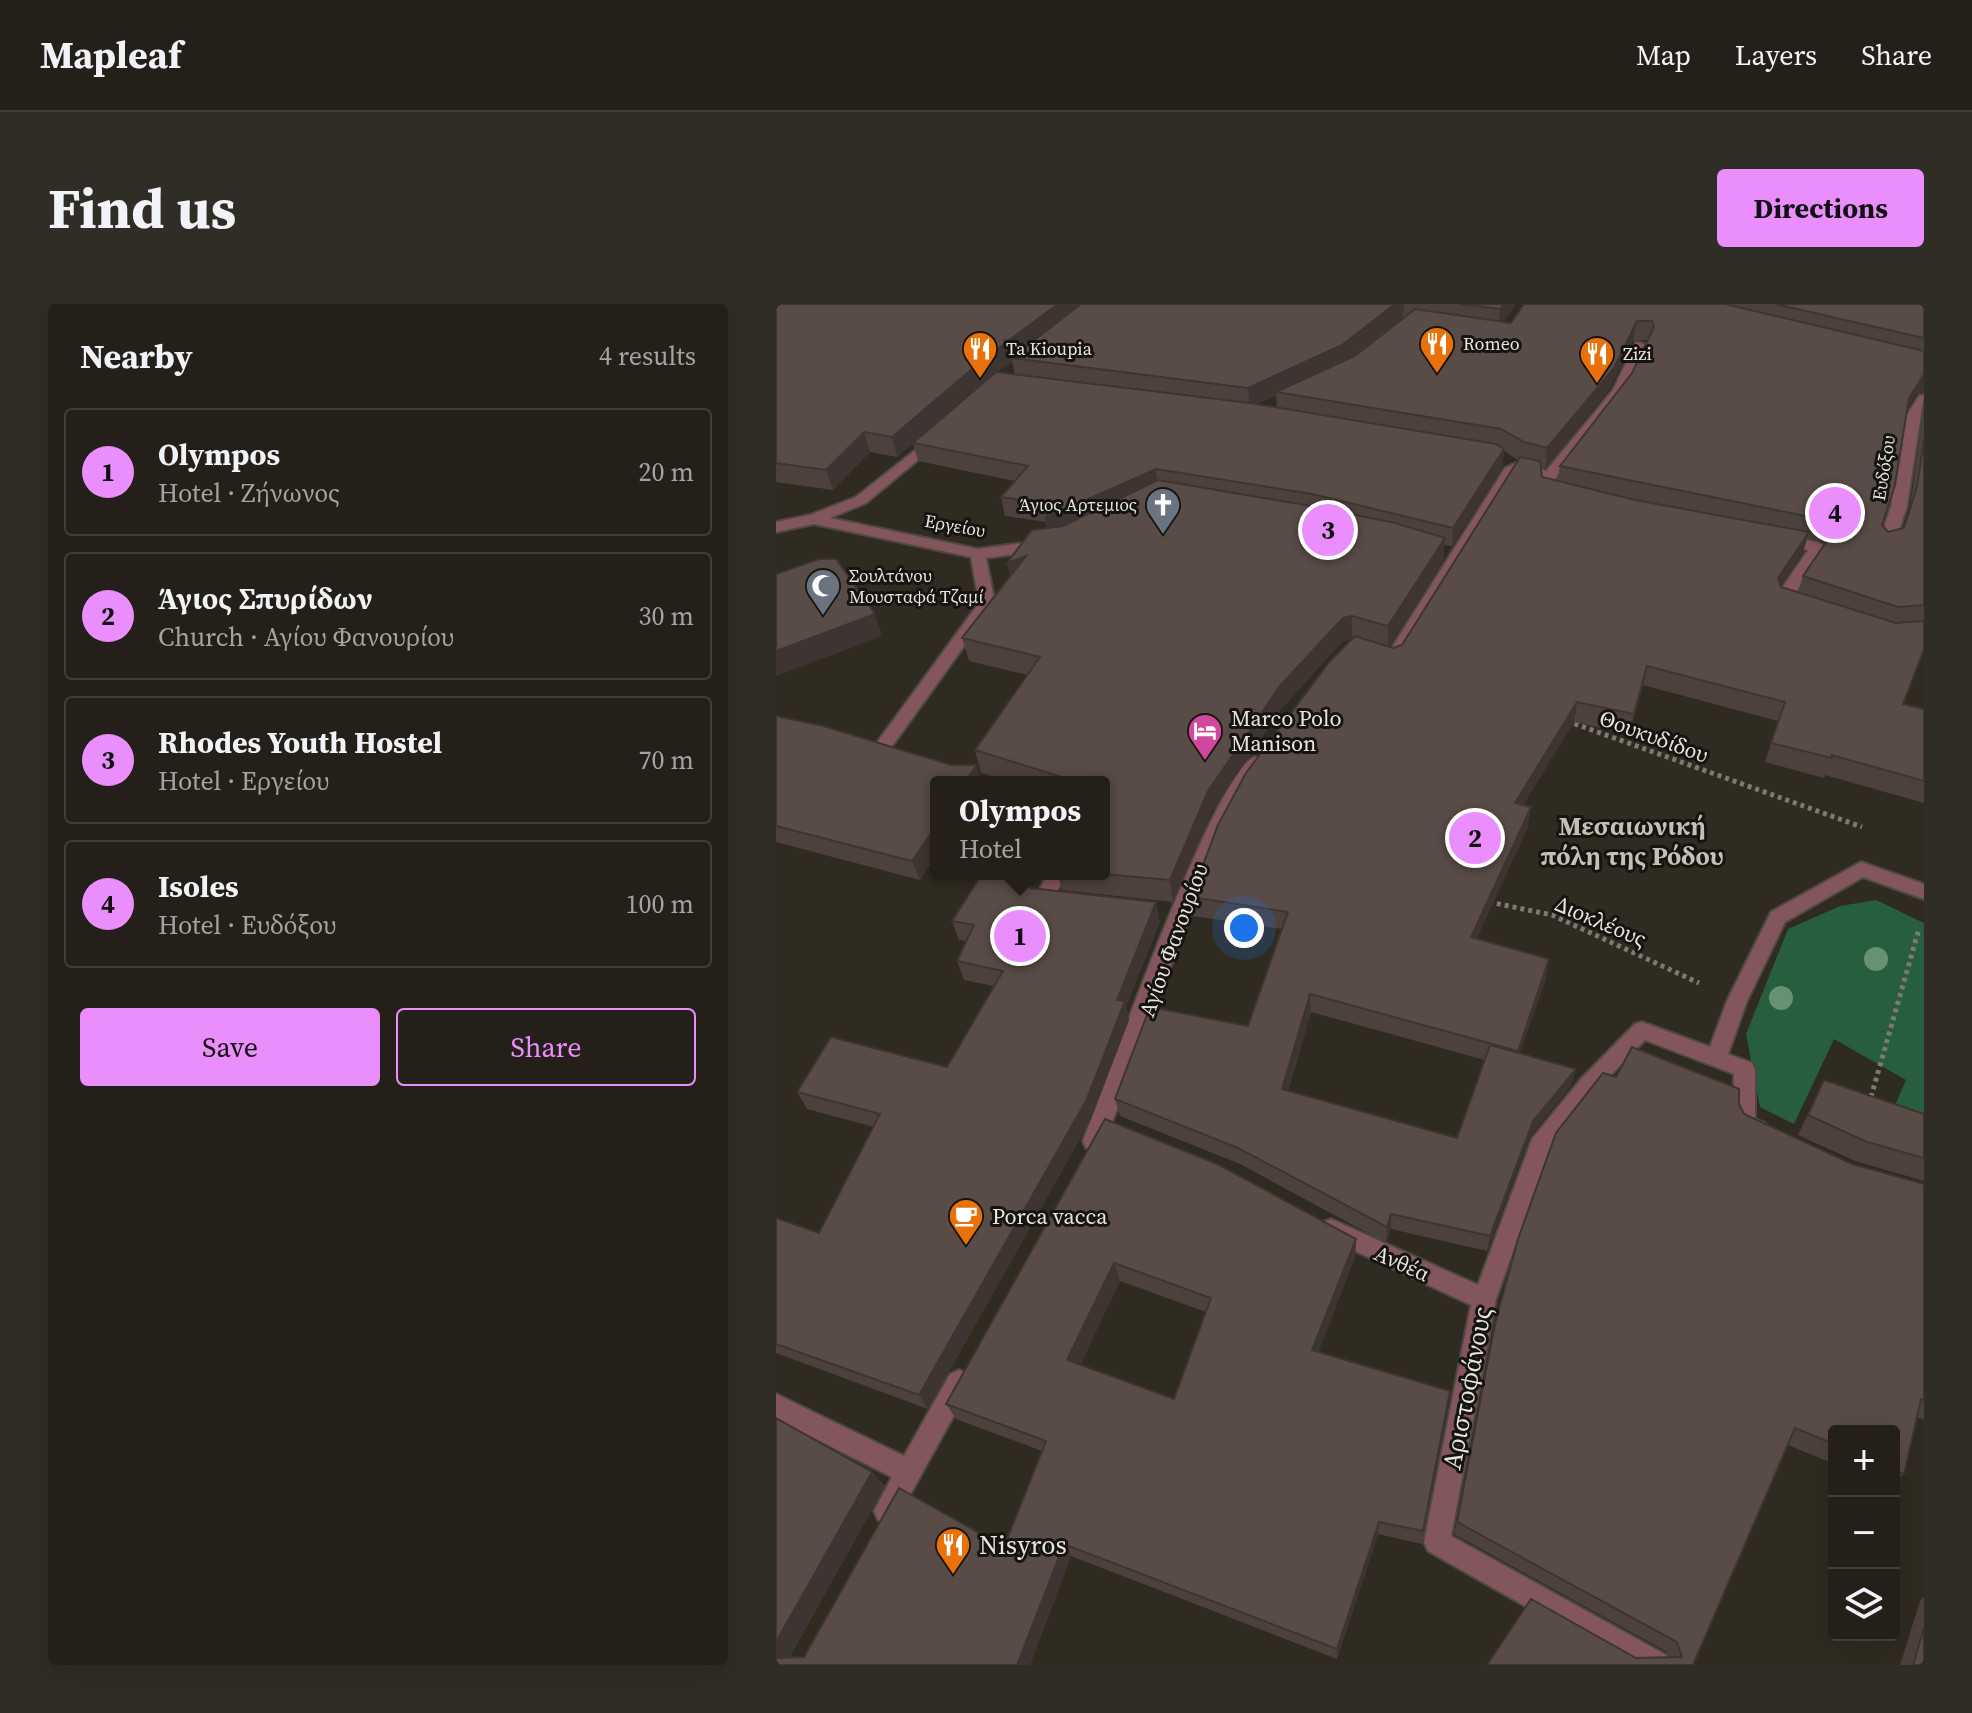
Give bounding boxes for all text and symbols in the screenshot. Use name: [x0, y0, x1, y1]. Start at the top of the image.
text: Mapleaf: [40, 29, 182, 81]
text: Map: [1636, 36, 1691, 74]
text: Layers: [1735, 36, 1817, 74]
text: Share: [1861, 36, 1932, 74]
button: Directions: [1717, 169, 1924, 247]
text: Find us: [48, 170, 236, 247]
restaurant icon: Romeo: [1418, 325, 1456, 375]
restaurant icon: Ta Kioupia: [961, 330, 999, 380]
place label: Romeo: [1463, 331, 1520, 356]
text: Nearby: [80, 333, 193, 379]
restaurant icon: Zizi: [1578, 335, 1616, 385]
place label: Ta Kioupia: [1006, 336, 1093, 361]
text: 4 results: [599, 338, 696, 374]
place label: Zizi: [1623, 341, 1652, 366]
street label: Ευδόξου: [1866, 433, 1901, 502]
text: Olympos: [158, 434, 280, 475]
text: 1: [101, 454, 115, 490]
text: 20 m: [639, 454, 694, 490]
text: Hotel · Ζήνωνος: [158, 475, 340, 511]
pin: 4: [1809, 483, 1861, 543]
church icon: Άγιος Αρτεμιος: [1144, 486, 1182, 536]
place label: Άγιος Αρτεμιος: [1019, 492, 1137, 517]
pin: 3: [1302, 500, 1354, 560]
street label: Εργείου: [923, 508, 987, 543]
place label: Σουλτάνου Μουσταφά Τζαμί: [849, 563, 983, 609]
mosque icon: Σουλτάνου Μουσταφά Τζαμί: [804, 567, 842, 617]
text: Άγιος Σπυρίδων: [158, 578, 373, 619]
text: 2: [101, 598, 115, 634]
text: 30 m: [639, 598, 694, 634]
text: Church · Αγίου Φανουρίου: [158, 619, 454, 655]
street label: Θουκυδίδου: [1595, 702, 1713, 770]
place label: Marco Polo Manison: [1231, 703, 1342, 758]
hotel icon: Marco Polo Manison: [1186, 712, 1224, 762]
text: Rhodes Youth Hostel: [158, 722, 442, 763]
text: 3: [101, 742, 115, 778]
text: 70 m: [639, 742, 694, 778]
text: Hotel · Εργείου: [158, 763, 330, 799]
popup: [930, 776, 1110, 880]
text: Olympos: [959, 790, 1081, 831]
pin: 2: [1449, 808, 1501, 868]
district label: Μεσαιωνική πόλη της Ρόδου: [1540, 808, 1724, 874]
text: Hotel: [959, 831, 1022, 867]
street label: Αγίου Φανουρίου: [1131, 859, 1215, 1021]
text: Isoles: [158, 866, 239, 907]
text: 4: [101, 886, 115, 922]
text: 100 m: [626, 886, 694, 922]
street label: Διοκλέους: [1551, 888, 1651, 954]
pin: 1: [994, 906, 1046, 966]
text: Hotel · Ευδόξου: [158, 907, 336, 943]
your location: [1224, 908, 1264, 948]
button: Save: [80, 1008, 380, 1086]
button: Share: [396, 1008, 696, 1086]
cafe icon: Porca vacca: [947, 1197, 985, 1247]
place label: Porca vacca: [992, 1201, 1108, 1231]
street label: Ανθέα: [1370, 1238, 1434, 1288]
street label: Αριστοφάνους: [1434, 1303, 1500, 1473]
map controls: [1828, 1425, 1900, 1641]
button: +: [1828, 1425, 1900, 1497]
button: −: [1828, 1497, 1900, 1569]
restaurant icon: Nisyros: [934, 1526, 972, 1576]
place label: Nisyros: [979, 1527, 1067, 1563]
button: layers: [1828, 1569, 1900, 1641]

